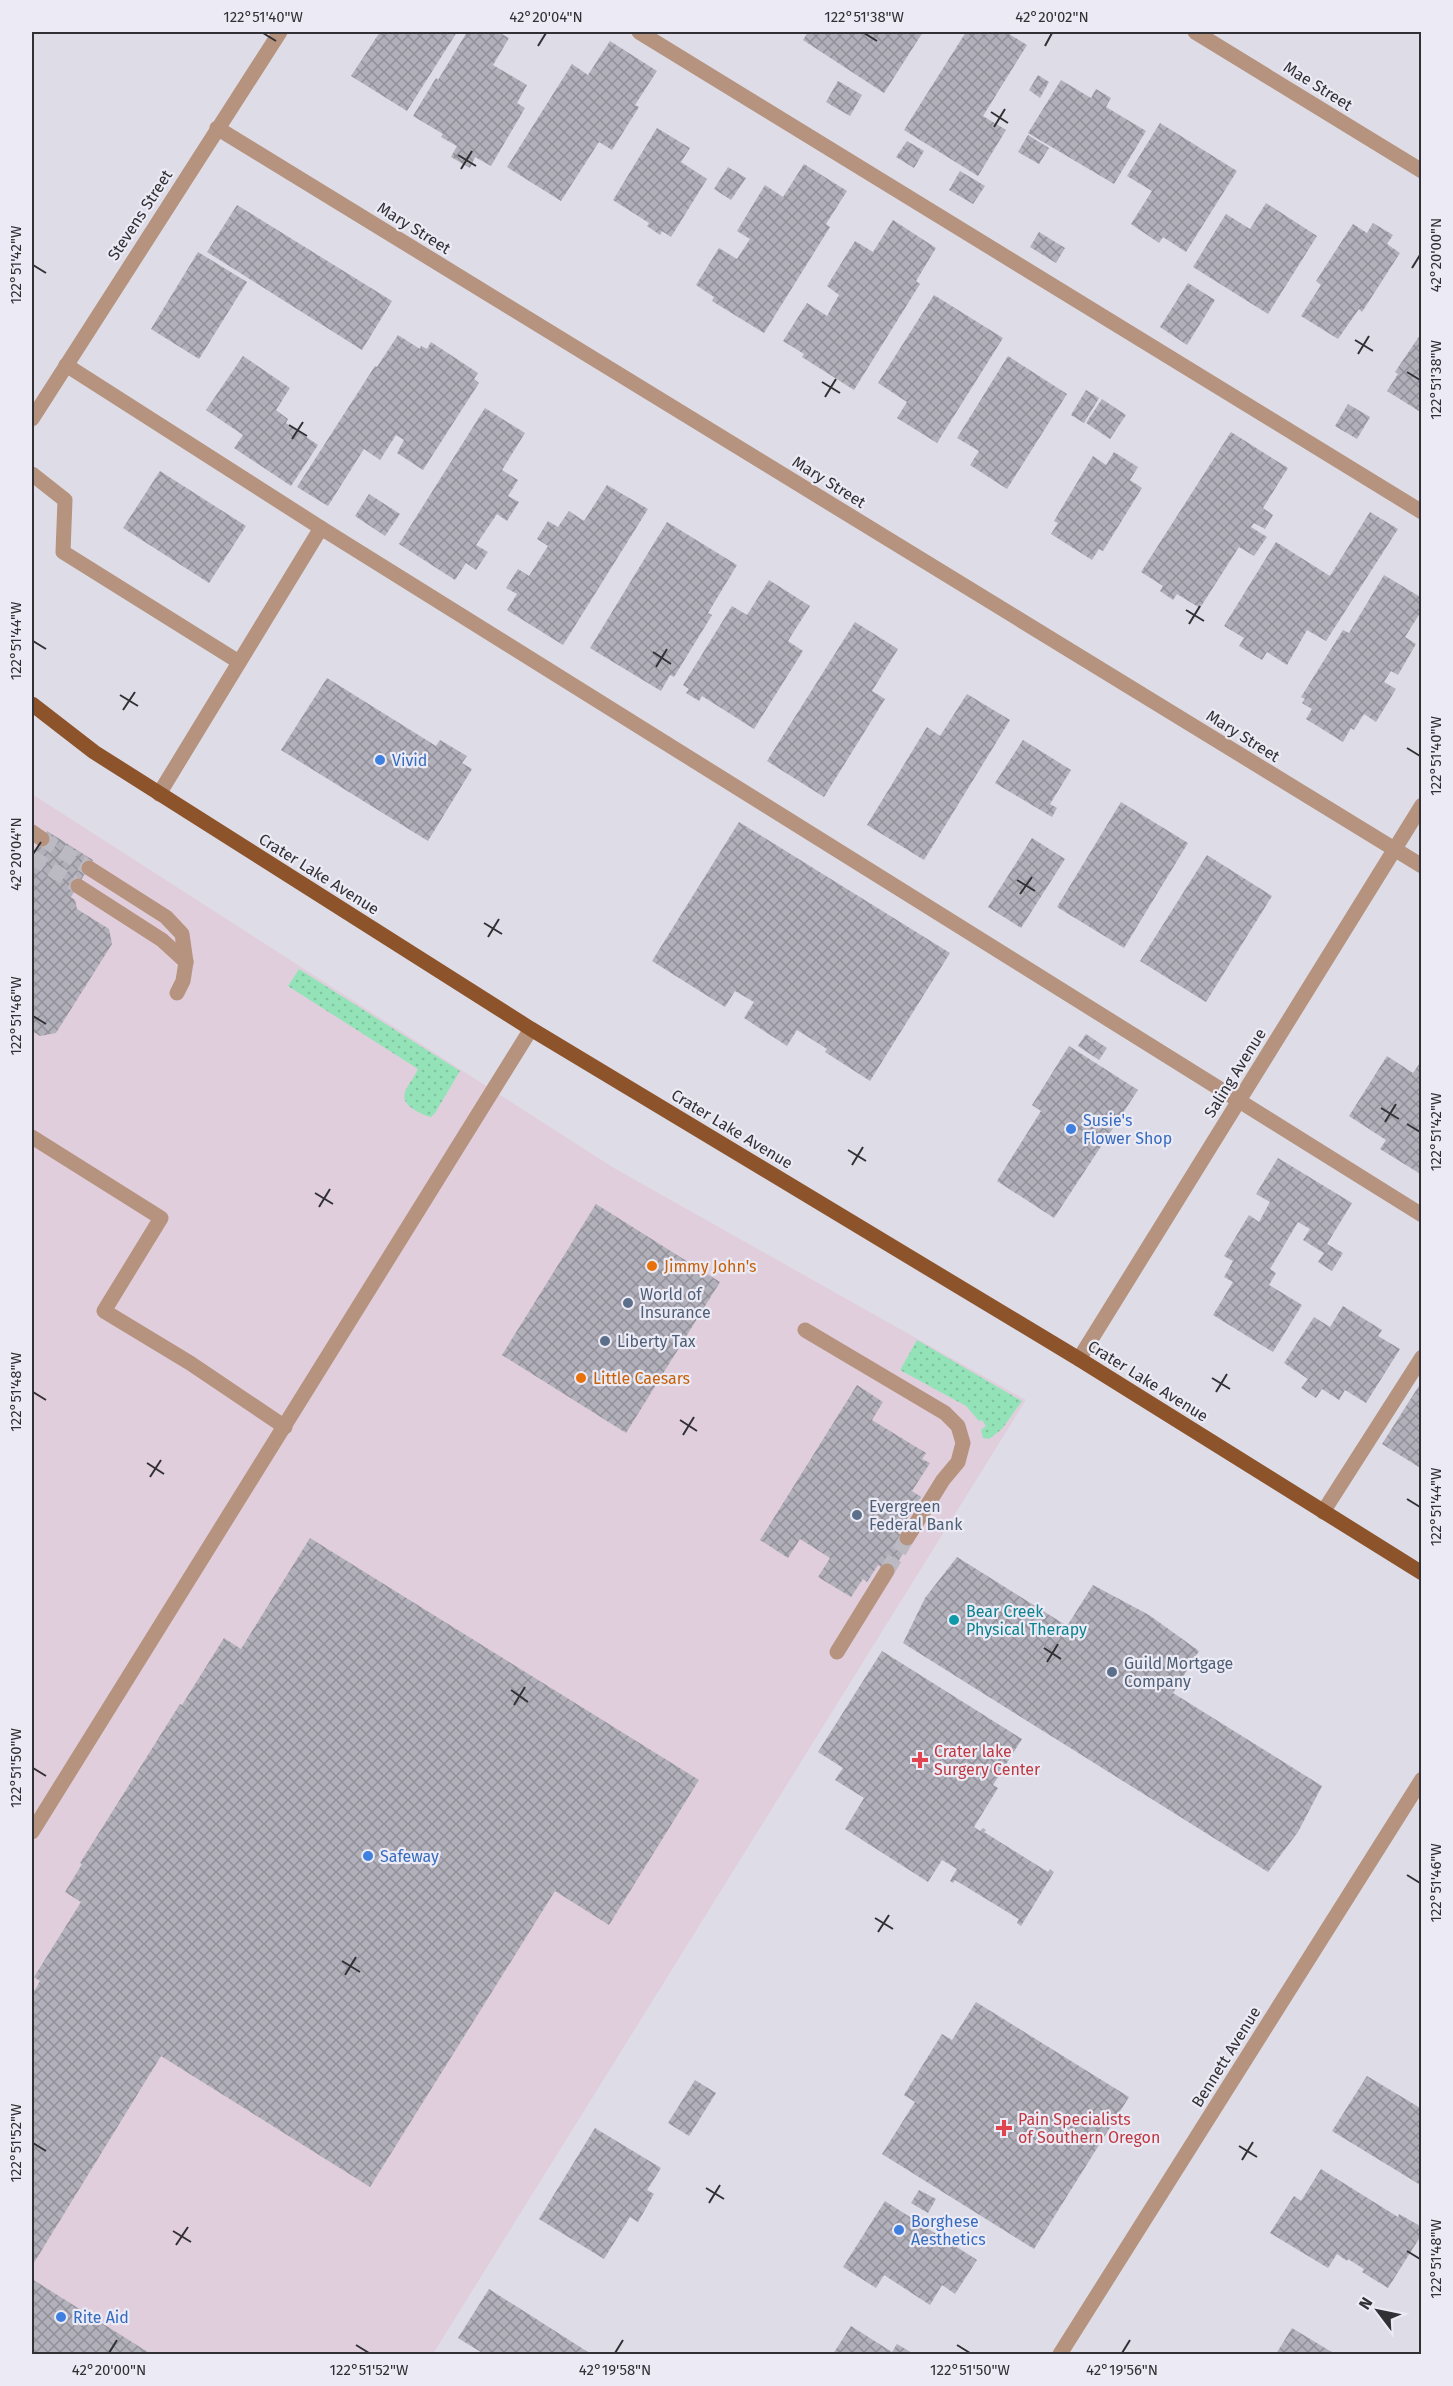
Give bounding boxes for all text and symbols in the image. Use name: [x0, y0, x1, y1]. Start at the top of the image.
text: 122°51'40"W: [223, 8, 303, 26]
text: 42°20'04"N: [509, 8, 583, 26]
text: 122°51'38"W: [824, 8, 904, 26]
text: 42°20'02"N: [1015, 8, 1089, 26]
street label: Mae Street: [1280, 57, 1356, 115]
street label: Stevens Street: [104, 166, 176, 264]
street label: Mary Street: [374, 198, 454, 258]
text: 42°20'00"N: [1427, 218, 1445, 292]
text: 122°51'42"W: [7, 225, 25, 304]
text: 122°51'38"W: [1427, 340, 1445, 420]
street label: Mary Street: [789, 452, 869, 512]
text: 122°51'44"W: [7, 601, 25, 680]
street label: Mary Street: [1203, 706, 1283, 766]
text: 122°51'40"W: [1427, 716, 1445, 796]
place label: Vivid: [392, 751, 427, 770]
marker: Vivid: [373, 753, 387, 767]
text: 42°20'04"N: [7, 817, 25, 891]
street label: Crater Lake Avenue: [255, 829, 383, 919]
text: 122°51'46"W: [7, 976, 25, 1056]
street label: Saling Avenue: [1200, 1025, 1270, 1121]
street label: Crater Lake Avenue: [668, 1085, 796, 1173]
text: 122°51'42"W: [1427, 1092, 1445, 1171]
place label: Susie's Flower Shop: [1083, 1111, 1172, 1148]
marker: Susie's Flower Shop: [1064, 1122, 1078, 1136]
place label: Jimmy John's: [664, 1257, 756, 1276]
marker: Jimmy John's: [645, 1259, 659, 1273]
place label: World of Insurance: [640, 1285, 711, 1322]
marker: World of Insurance: [621, 1296, 635, 1310]
place label: Liberty Tax: [617, 1332, 696, 1351]
marker: Liberty Tax: [598, 1334, 612, 1348]
street label: Crater Lake Avenue: [1084, 1336, 1212, 1426]
text: 122°51'48"W: [7, 1352, 25, 1432]
place label: Little Caesars: [593, 1369, 690, 1388]
marker: Little Caesars: [574, 1371, 588, 1385]
text: 122°51'44"W: [1427, 1467, 1445, 1546]
place label: Evergreen Federal Bank: [869, 1497, 963, 1534]
marker: Evergreen Federal Bank: [850, 1508, 864, 1522]
place label: Bear Creek Physical Therapy: [966, 1602, 1087, 1639]
marker: Bear Creek Physical Therapy: [947, 1613, 961, 1627]
place label: Guild Mortgage Company: [1124, 1654, 1233, 1691]
marker: Guild Mortgage Company: [1105, 1665, 1119, 1679]
text: 122°51'50"W: [7, 1727, 25, 1808]
place label: Crater lake Surgery Center: [934, 1742, 1041, 1779]
marker: Crater lake Surgery Center: [911, 1751, 929, 1769]
text: 122°51'46"W: [1427, 1843, 1445, 1923]
place label: Safeway: [380, 1847, 439, 1866]
marker: Safeway: [361, 1849, 375, 1863]
street label: Bennett Avenue: [1188, 2003, 1264, 2111]
text: 122°51'52"W: [7, 2103, 25, 2182]
place label: Pain Specialists of Southern Oregon: [1018, 2110, 1160, 2147]
marker: Pain Specialists of Southern Oregon: [995, 2119, 1013, 2137]
place label: Borghese Aesthetics: [911, 2212, 986, 2249]
text: 122°51'48"W: [1427, 2219, 1445, 2299]
marker: Borghese Aesthetics: [892, 2223, 906, 2237]
north arrow: [1348, 2281, 1408, 2341]
text: N: [1355, 2294, 1377, 2313]
place label: Rite Aid: [73, 2308, 129, 2327]
marker: Rite Aid: [54, 2310, 68, 2324]
text: 42°20'00"N: [72, 2361, 146, 2379]
text: 122°51'52"W: [330, 2361, 409, 2379]
text: 42°19'58"N: [579, 2361, 651, 2379]
text: 122°51'50"W: [930, 2361, 1011, 2379]
text: 42°19'56"N: [1086, 2361, 1158, 2379]

